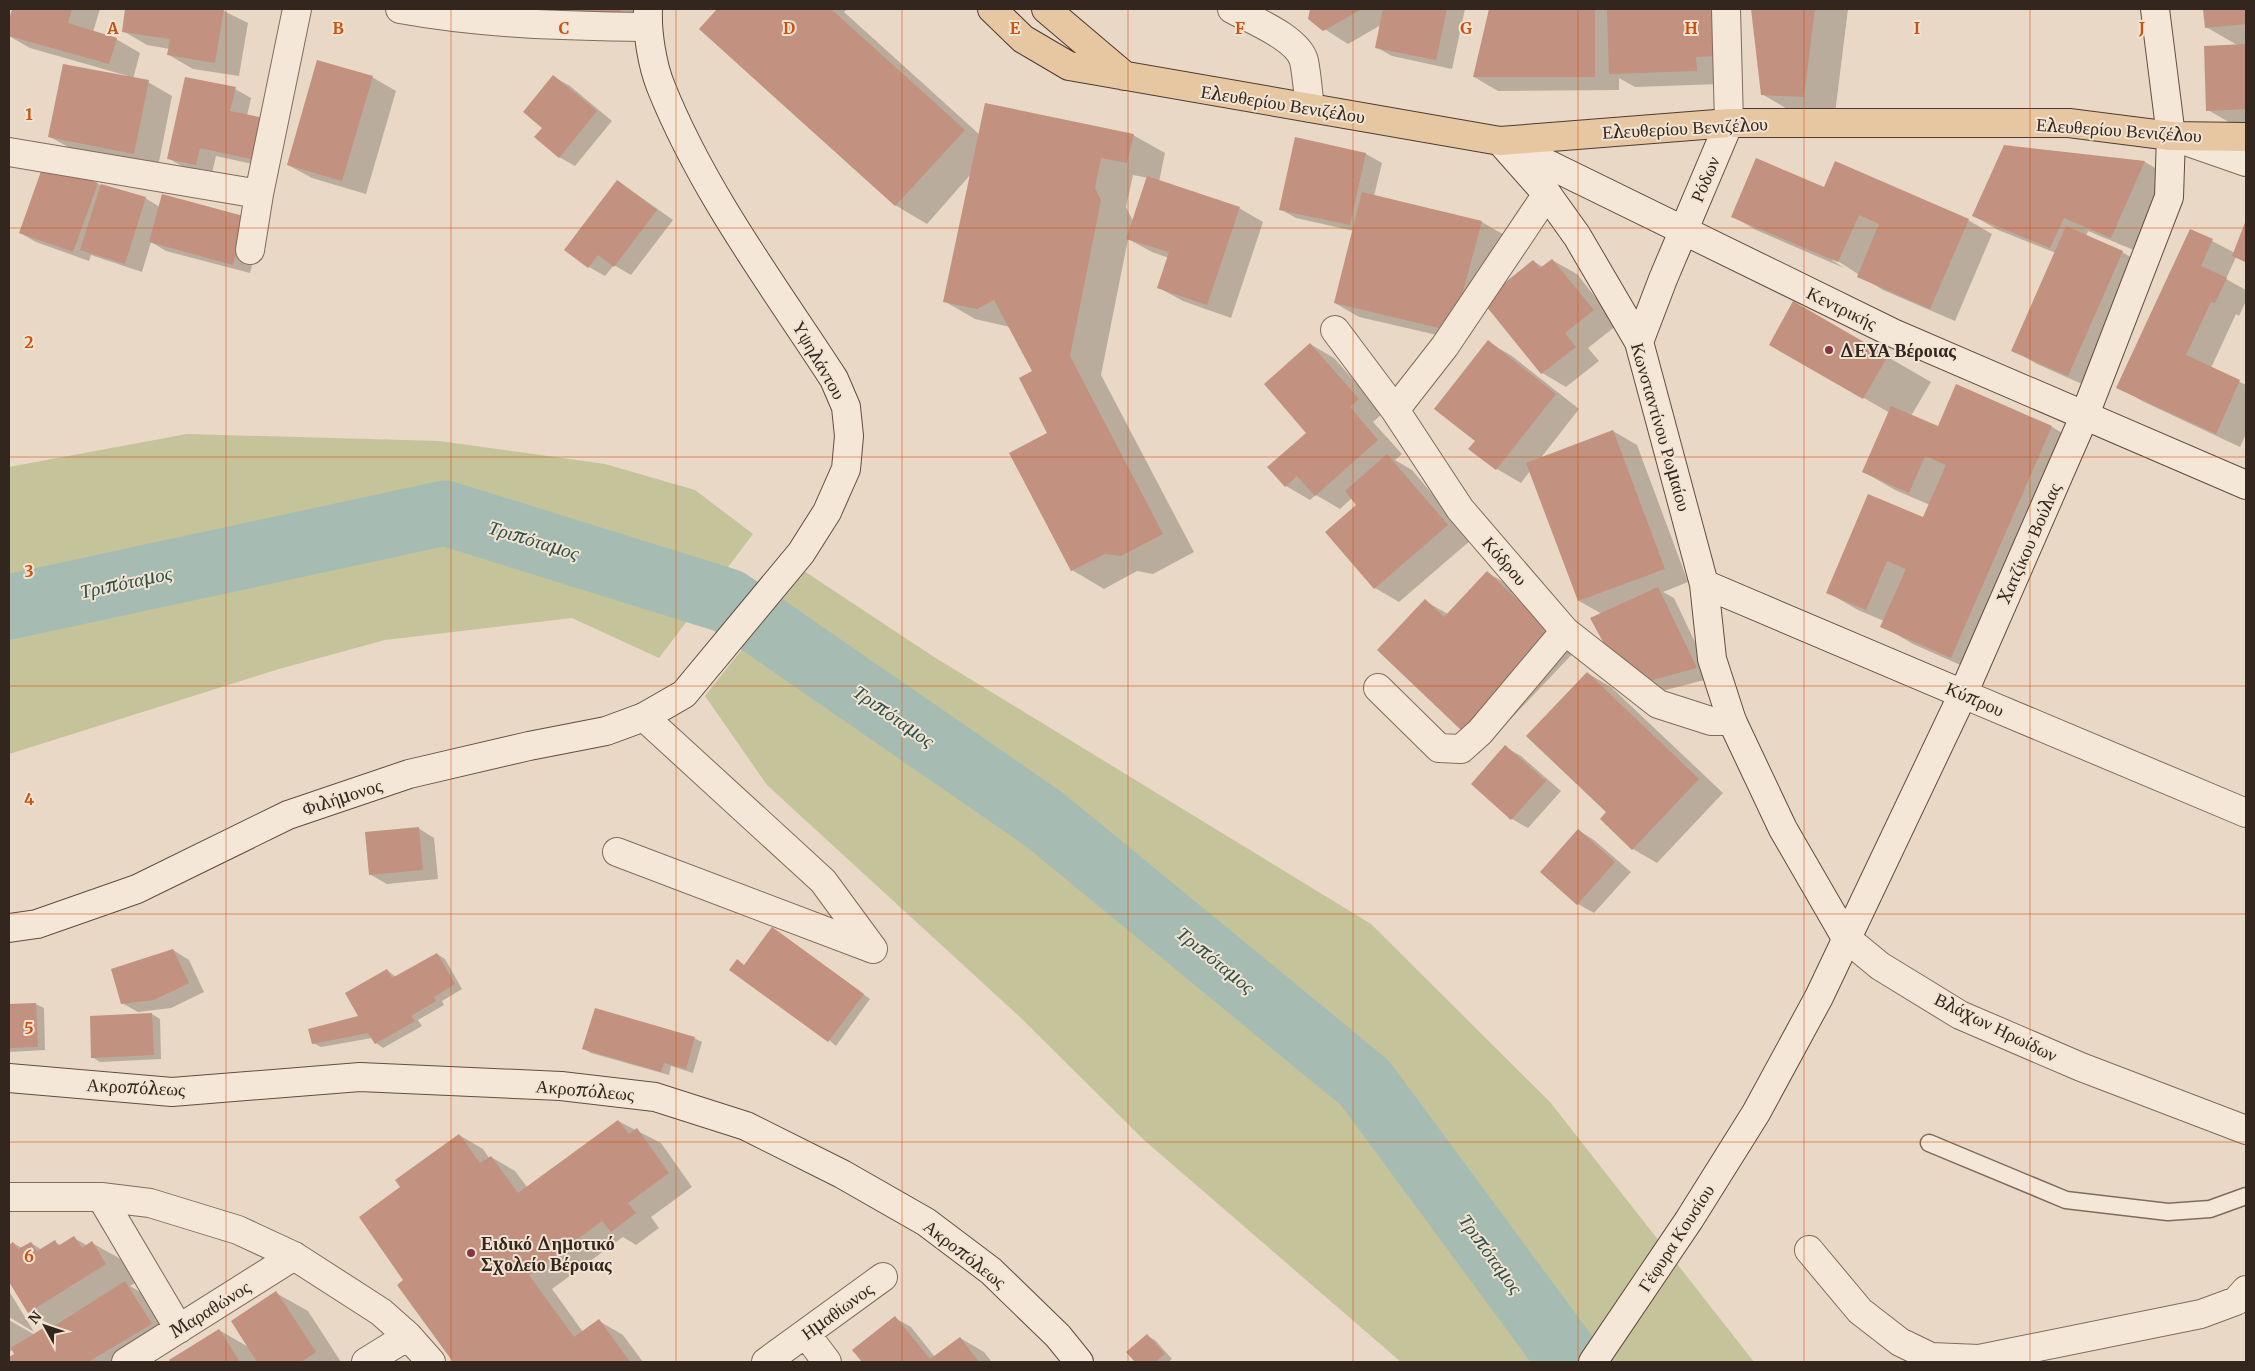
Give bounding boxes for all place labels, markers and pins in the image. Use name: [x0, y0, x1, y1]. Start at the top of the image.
place label: ΔΕΥΑ Βέροιας: [1839, 339, 1956, 362]
marker: ΔΕΥΑ Βέροιας: [1823, 344, 1835, 356]
place label: Ειδικό Δημοτικό Σχολείο Βέροιας: [481, 1232, 615, 1276]
marker: Ειδικό Δημοτικό Σχολείο Βέροιας: [465, 1247, 477, 1259]

